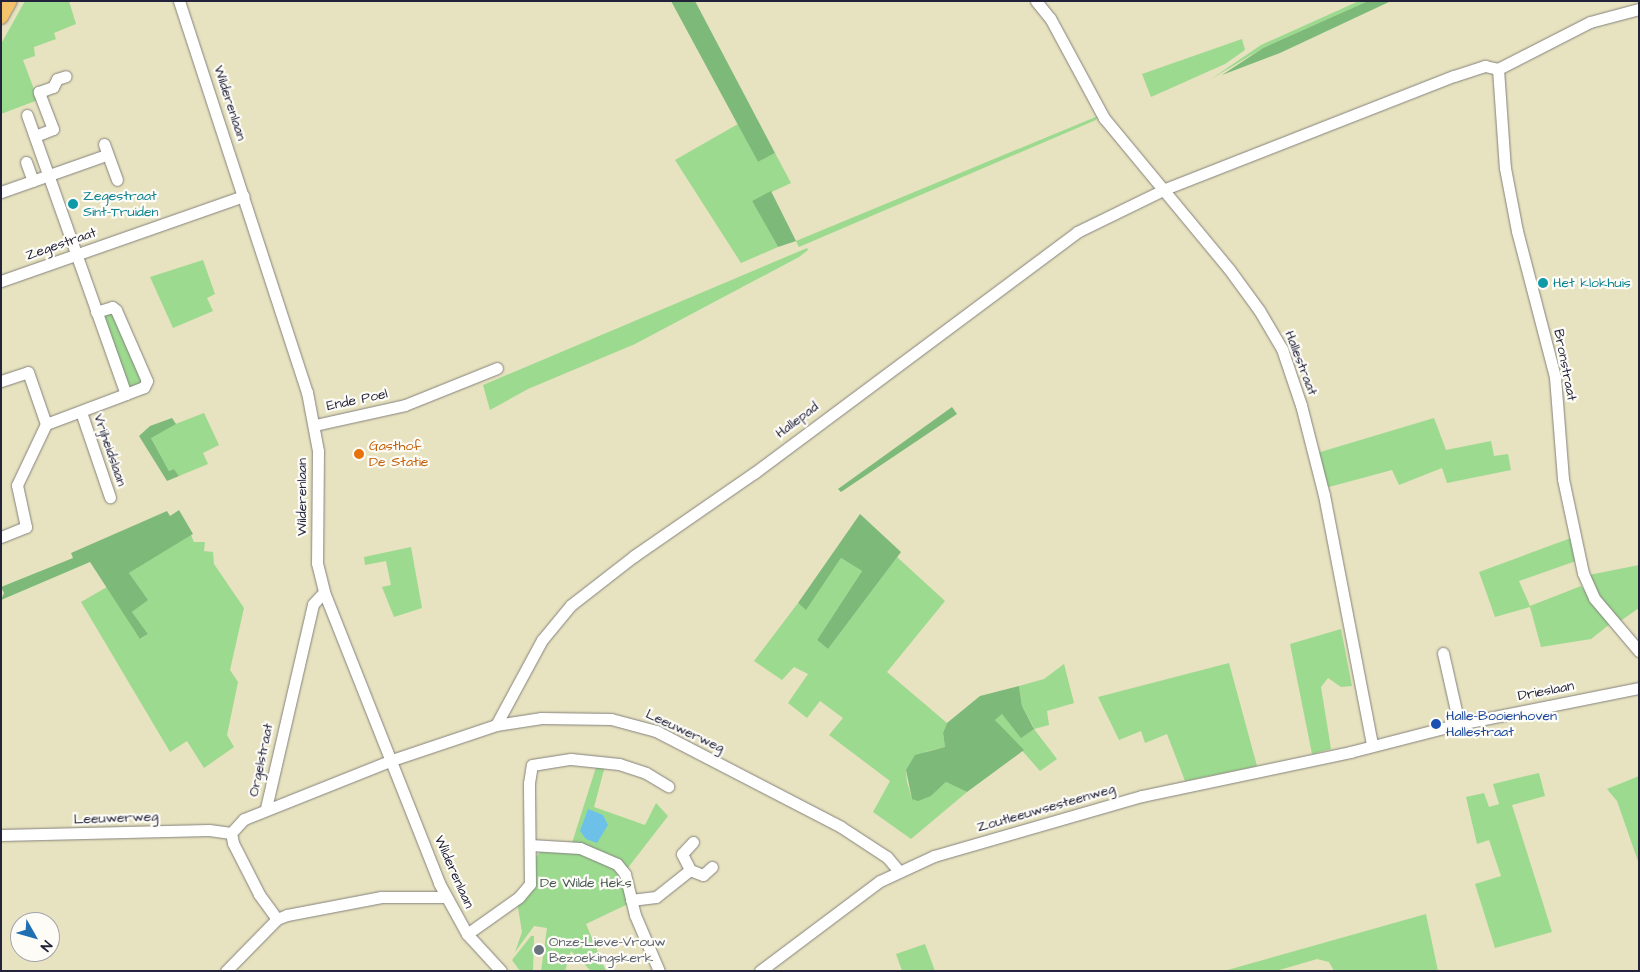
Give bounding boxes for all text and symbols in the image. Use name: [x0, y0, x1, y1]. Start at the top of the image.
street label: Wilderenlaan: [210, 63, 250, 143]
place label: Zegestraat Sint-Truiden: [83, 188, 159, 220]
marker: Zegestraat Sint-Truiden: [67, 198, 79, 210]
street label: Zegestraat: [23, 224, 99, 264]
place label: Het klokhuis: [1553, 275, 1631, 291]
marker: Het klokhuis: [1537, 277, 1549, 289]
street label: Hallestraat: [1281, 328, 1321, 398]
street label: Bronstraat: [1550, 328, 1580, 402]
street label: Ende Poel: [325, 385, 389, 415]
street label: Hallepad: [772, 398, 822, 442]
street label: Vrijheidslaan: [90, 412, 130, 488]
place label: Gasthof De Statie: [369, 438, 428, 471]
marker: Gasthof De Statie: [353, 448, 365, 460]
street label: Wilderenlaan: [294, 458, 310, 536]
street label: Drieslaan: [1516, 677, 1576, 705]
street label: Leeuwerweg: [643, 705, 727, 757]
place label: Halle-Booienhoven Hallestraat: [1446, 708, 1557, 740]
marker: Halle-Booienhoven Hallestraat: [1430, 718, 1442, 730]
street label: Orgelstraat: [245, 722, 277, 798]
street label: Zoutleeuwsesteenweg: [975, 780, 1117, 836]
street label: Leeuwerweg: [73, 808, 159, 828]
street label: Wilderenlaan: [430, 833, 478, 911]
park label: De Wilde Heks: [540, 875, 632, 891]
north arrow: [10, 912, 60, 962]
place label: Onze-Lieve-Vrouw Bezoekingskerk: [549, 934, 666, 966]
text: N: [35, 936, 57, 955]
marker: Onze-Lieve-Vrouw Bezoekingskerk: [533, 944, 545, 956]

